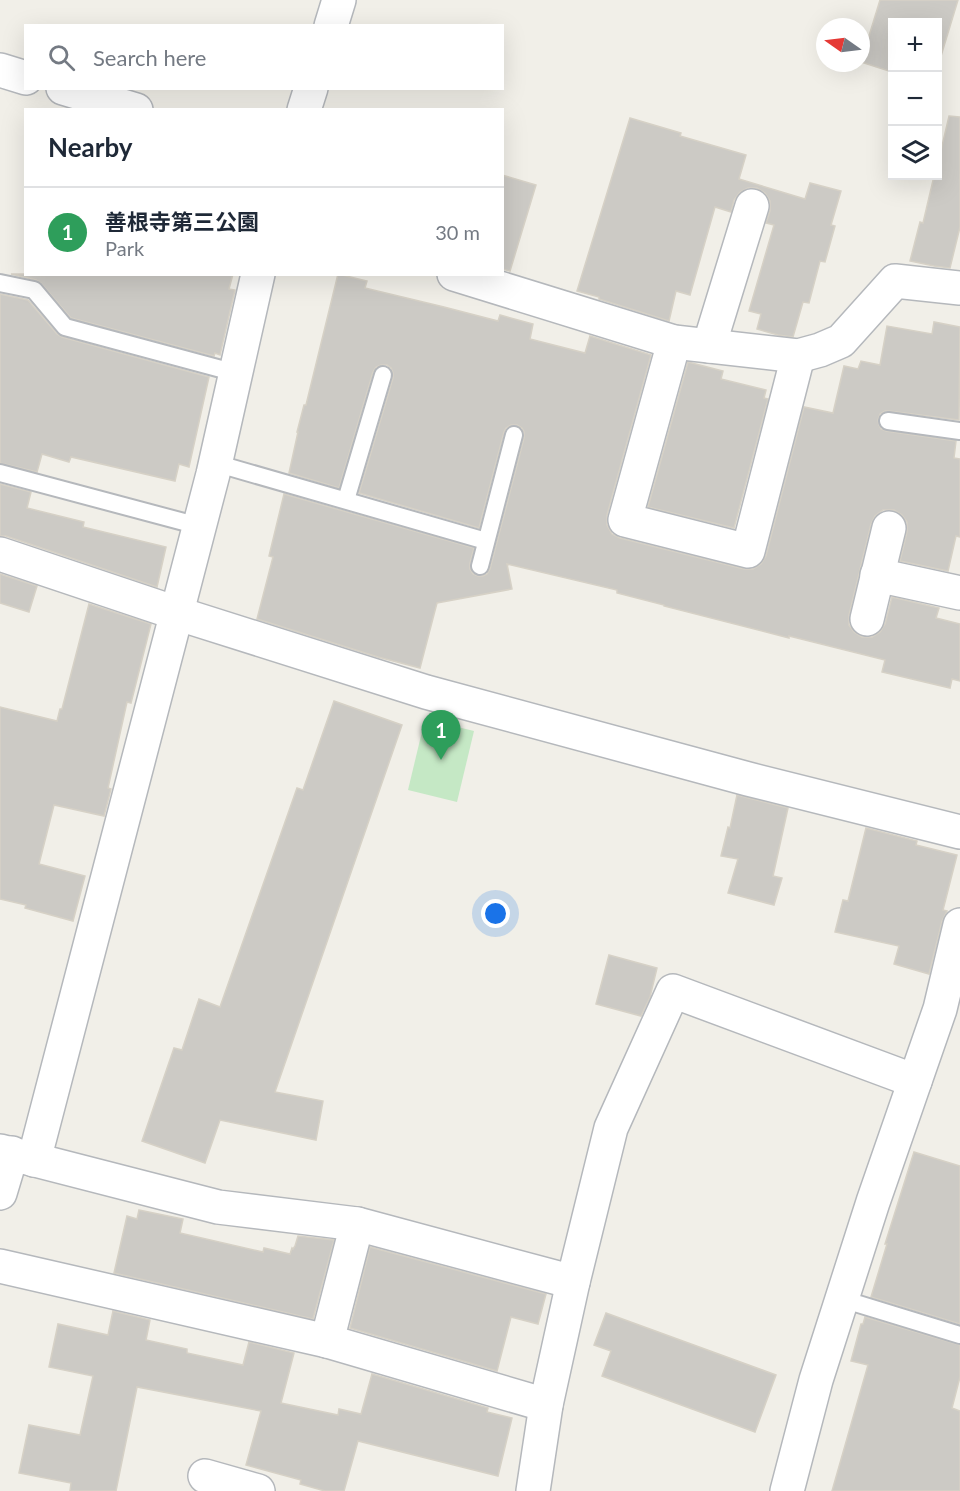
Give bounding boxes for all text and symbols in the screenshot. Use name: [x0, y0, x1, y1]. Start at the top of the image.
north arrow: [816, 18, 870, 72]
map controls: [888, 18, 942, 180]
button: +: [888, 18, 942, 72]
search box: [24, 24, 504, 90]
icon: search: [45, 41, 78, 74]
text: Search here: [93, 44, 206, 71]
button: −: [888, 72, 942, 126]
button: layers: [888, 126, 942, 180]
text: Nearby: [48, 131, 133, 163]
text: 善根寺第三公園: [105, 208, 259, 235]
text: 1: [62, 220, 73, 244]
text: 30 m: [435, 220, 480, 244]
text: Park: [105, 236, 144, 260]
pin: 1: [422, 710, 460, 760]
your location: [481, 899, 510, 928]

